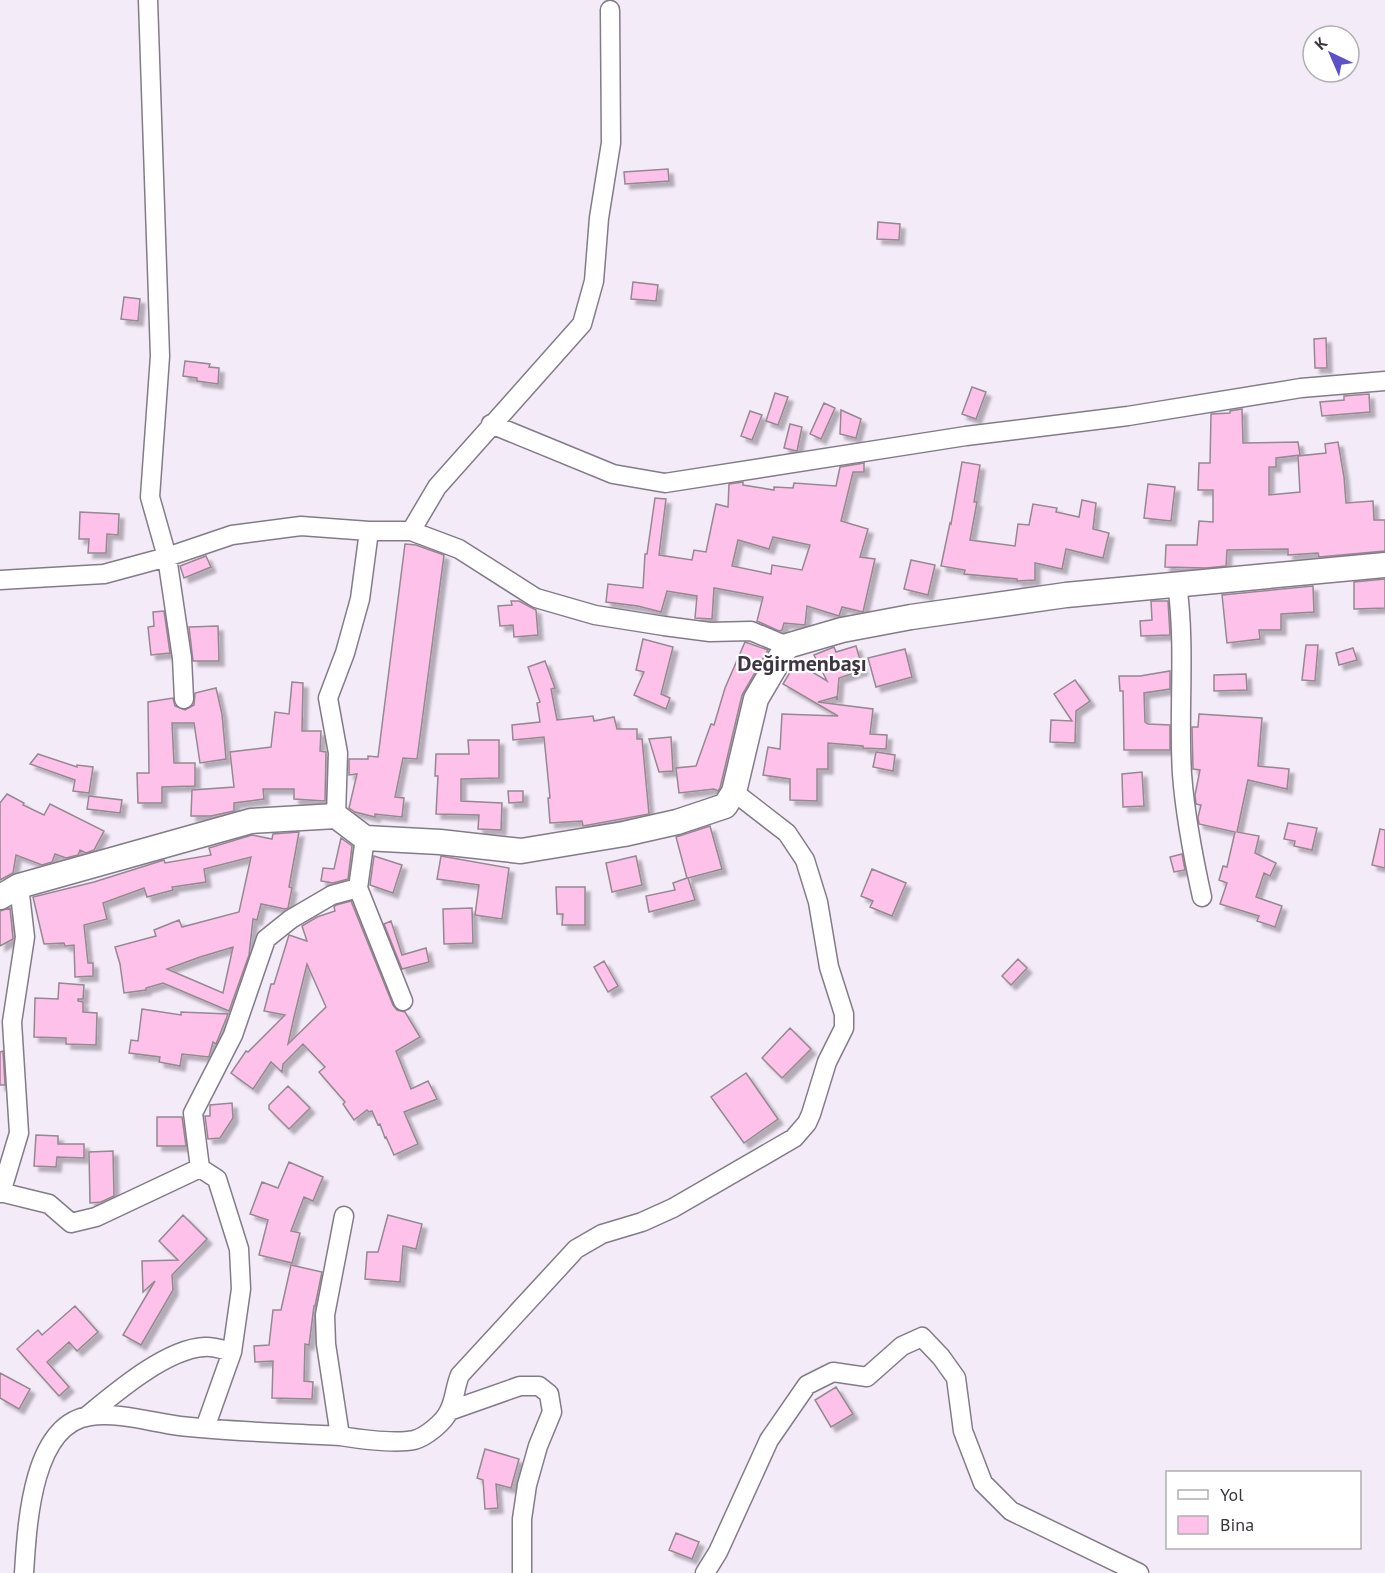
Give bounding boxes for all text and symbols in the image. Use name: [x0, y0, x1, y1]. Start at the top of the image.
north arrow: [1301, 24, 1361, 84]
text: K: [1310, 33, 1331, 54]
district label: Değirmenbaşı: [737, 649, 867, 677]
legend: [1166, 1471, 1361, 1549]
text: Yol: [1220, 1483, 1244, 1506]
text: Bina: [1220, 1513, 1254, 1536]

